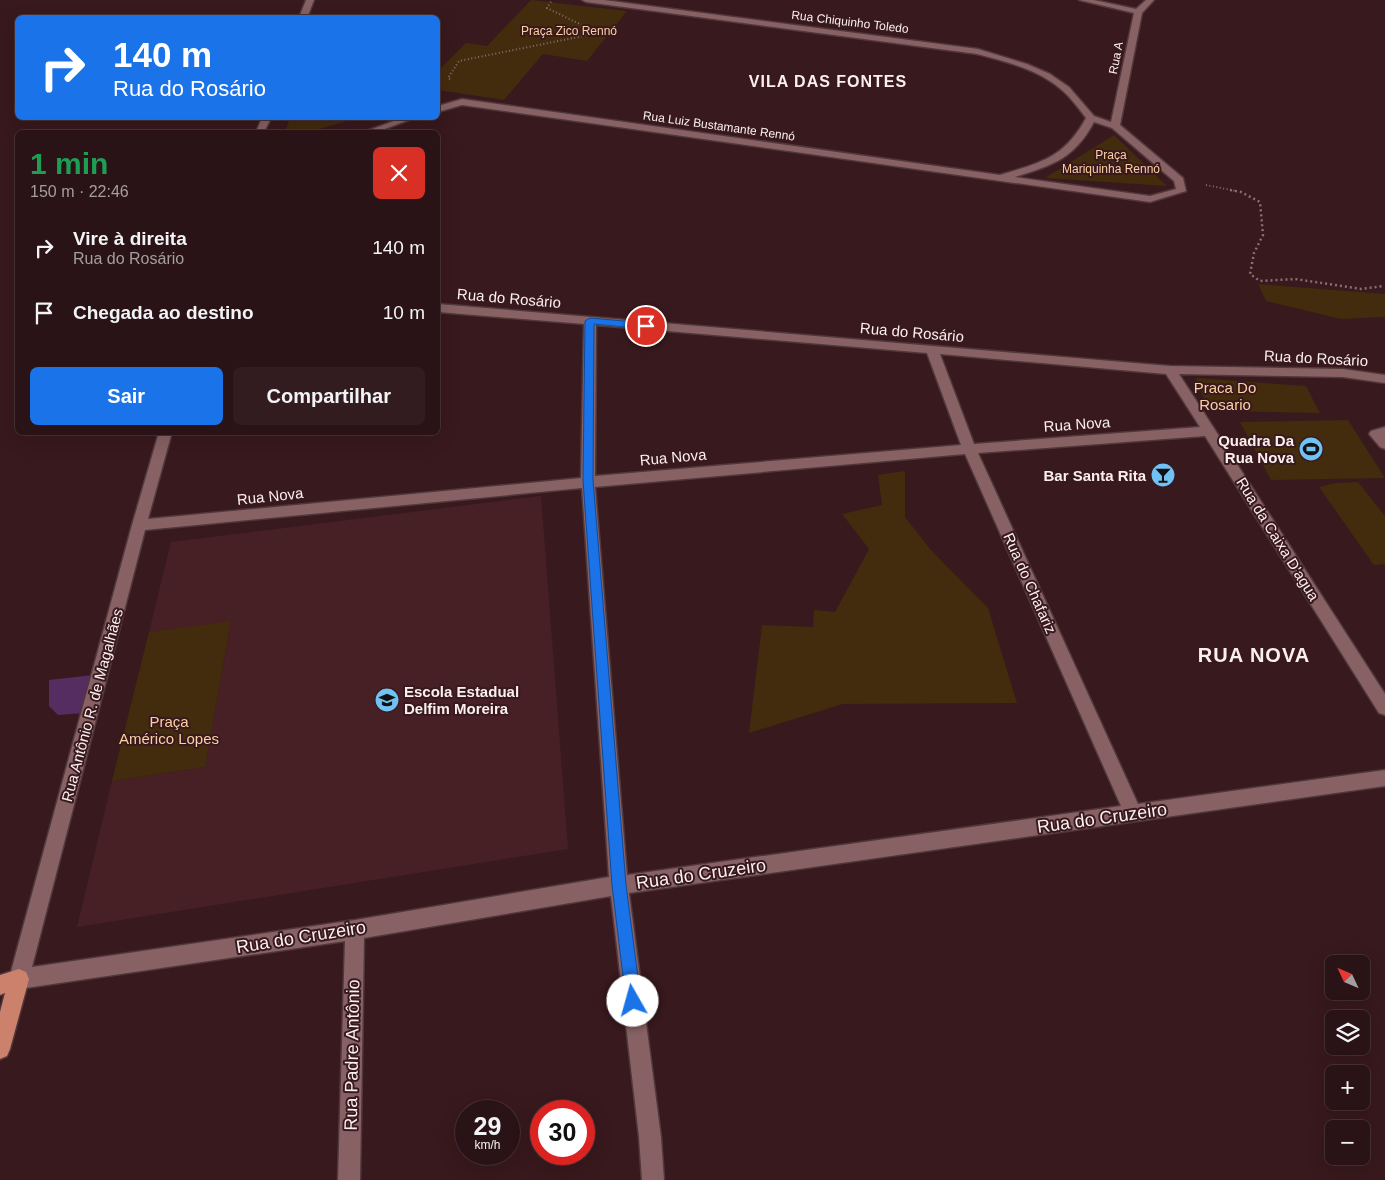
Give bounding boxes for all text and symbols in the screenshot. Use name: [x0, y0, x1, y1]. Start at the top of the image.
street label: Rua Chiquinho Toledo: [791, 8, 910, 36]
park label: Praça Zico Rennó: [521, 24, 617, 38]
icon: right: [30, 35, 95, 100]
text: 140 m: [113, 35, 212, 74]
street label: Rua A: [1106, 41, 1126, 75]
district label: VILA DAS FONTES: [749, 73, 907, 90]
text: Rua do Rosário: [113, 76, 266, 101]
street label: Rua Luiz Bustamante Rennó: [642, 108, 796, 144]
text: 1 min: [30, 147, 108, 180]
button: close: [373, 147, 425, 199]
park label: Praça Mariquinha Rennó: [1062, 148, 1160, 176]
text: 150 m · 22:46: [30, 183, 129, 200]
text: Vire à direita: [73, 228, 187, 249]
icon: right: [30, 234, 58, 262]
text: 140 m: [372, 237, 425, 258]
text: Rua do Rosário: [73, 250, 184, 267]
street label: Rua do Rosário: [456, 285, 562, 311]
icon: arrive: [30, 299, 58, 327]
text: Chegada ao destino: [73, 302, 254, 323]
text: 10 m: [383, 302, 425, 323]
pin: [625, 305, 667, 347]
icon: arrive: [632, 312, 660, 340]
street label: Rua do Rosário: [859, 319, 965, 345]
street label: Rua do Rosário: [1264, 347, 1368, 369]
button: Sair: [30, 367, 223, 425]
button: Compartilhar: [233, 367, 425, 425]
park label: Praca Do Rosario: [1194, 379, 1256, 413]
street label: Rua Nova: [1043, 413, 1112, 435]
place label: Quadra Da Rua Nova: [1218, 432, 1295, 466]
sports icon: Quadra Da Rua Nova: [1298, 436, 1324, 462]
street label: Rua Nova: [639, 446, 708, 468]
bar icon: Bar Santa Rita: [1150, 462, 1176, 488]
place label: Bar Santa Rita: [1043, 467, 1147, 484]
street label: Rua da Caixa D'agua: [1233, 474, 1323, 604]
street label: Rua Nova: [236, 484, 305, 508]
street label: Rua do Chafariz: [1000, 530, 1060, 636]
street label: Rua Antônio R. de Magalhães: [58, 607, 126, 803]
district label: RUA NOVA: [1198, 644, 1310, 666]
place label: Escola Estadual Delfim Moreira: [404, 683, 519, 717]
school or university icon: Escola Estadual Delfim Moreira: [374, 687, 400, 713]
park label: Praça Américo Lopes: [119, 713, 219, 747]
street label: Rua do Cruzeiro: [1036, 799, 1168, 837]
street label: Rua do Cruzeiro: [635, 855, 767, 893]
street label: Rua do Cruzeiro: [235, 917, 367, 957]
north arrow: [1325, 955, 1370, 1000]
map controls: [1325, 955, 1370, 1165]
position arrow: [606, 974, 658, 1026]
street label: Rua Padre Antônio: [341, 979, 363, 1131]
button: layers: [1325, 1010, 1370, 1055]
button: +: [1325, 1065, 1370, 1110]
speed limit sign: 30: [530, 1100, 595, 1165]
text: 29: [474, 1112, 501, 1140]
button: −: [1325, 1120, 1370, 1165]
text: km/h: [474, 1138, 501, 1152]

